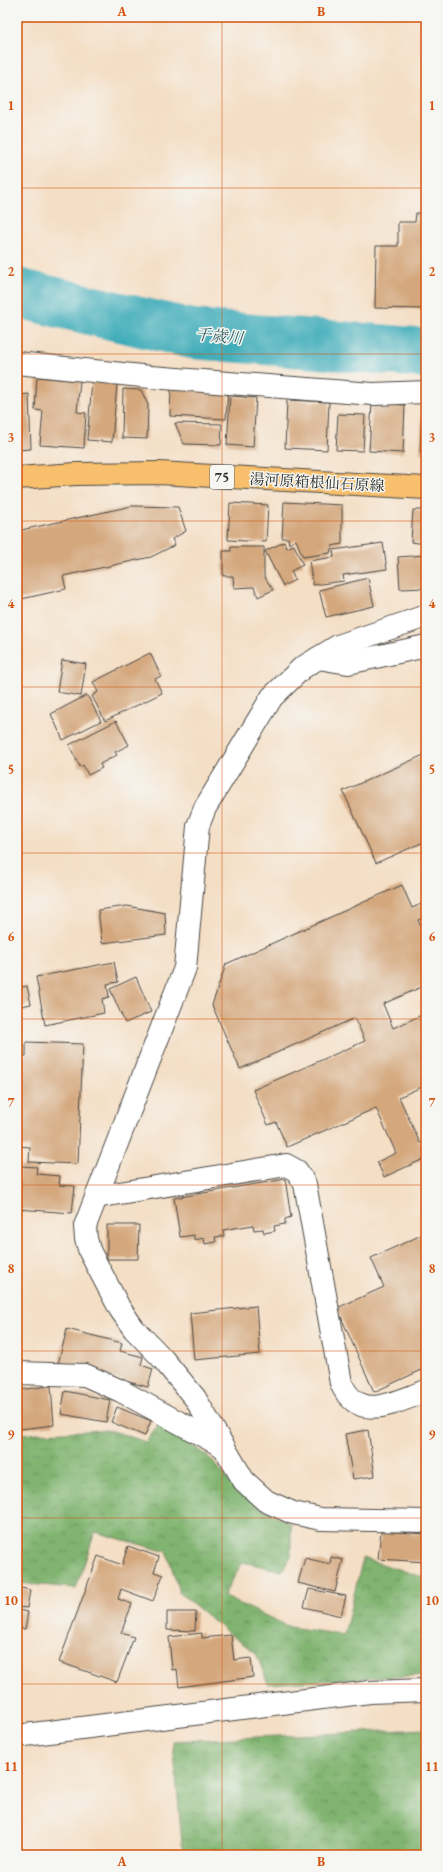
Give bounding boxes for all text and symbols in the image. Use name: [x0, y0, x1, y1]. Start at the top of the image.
text: A: [116, 3, 127, 20]
text: B: [317, 3, 325, 20]
text: 1: [8, 97, 15, 114]
text: 1: [429, 97, 436, 114]
text: 2: [8, 263, 15, 280]
text: 2: [429, 263, 436, 280]
water label: 千歳川: [194, 323, 246, 349]
text: 3: [8, 429, 15, 446]
text: 3: [429, 429, 436, 446]
road number: 75: [210, 465, 234, 489]
street label: 湯河原箱根仙石原線: [249, 469, 385, 495]
text: 4: [8, 595, 15, 612]
text: 4: [429, 595, 436, 612]
text: 5: [8, 761, 14, 778]
text: 5: [429, 761, 435, 778]
text: 6: [8, 928, 15, 945]
text: 6: [429, 928, 436, 945]
text: 7: [8, 1094, 15, 1111]
text: 7: [429, 1094, 436, 1111]
text: 8: [8, 1260, 15, 1277]
text: 8: [429, 1260, 436, 1277]
text: 9: [8, 1426, 15, 1443]
text: 9: [429, 1426, 436, 1443]
text: 10: [4, 1592, 18, 1609]
text: 10: [425, 1592, 439, 1609]
text: 11: [4, 1758, 18, 1775]
text: 11: [425, 1758, 439, 1775]
text: A: [116, 1853, 127, 1870]
text: B: [317, 1853, 325, 1870]

